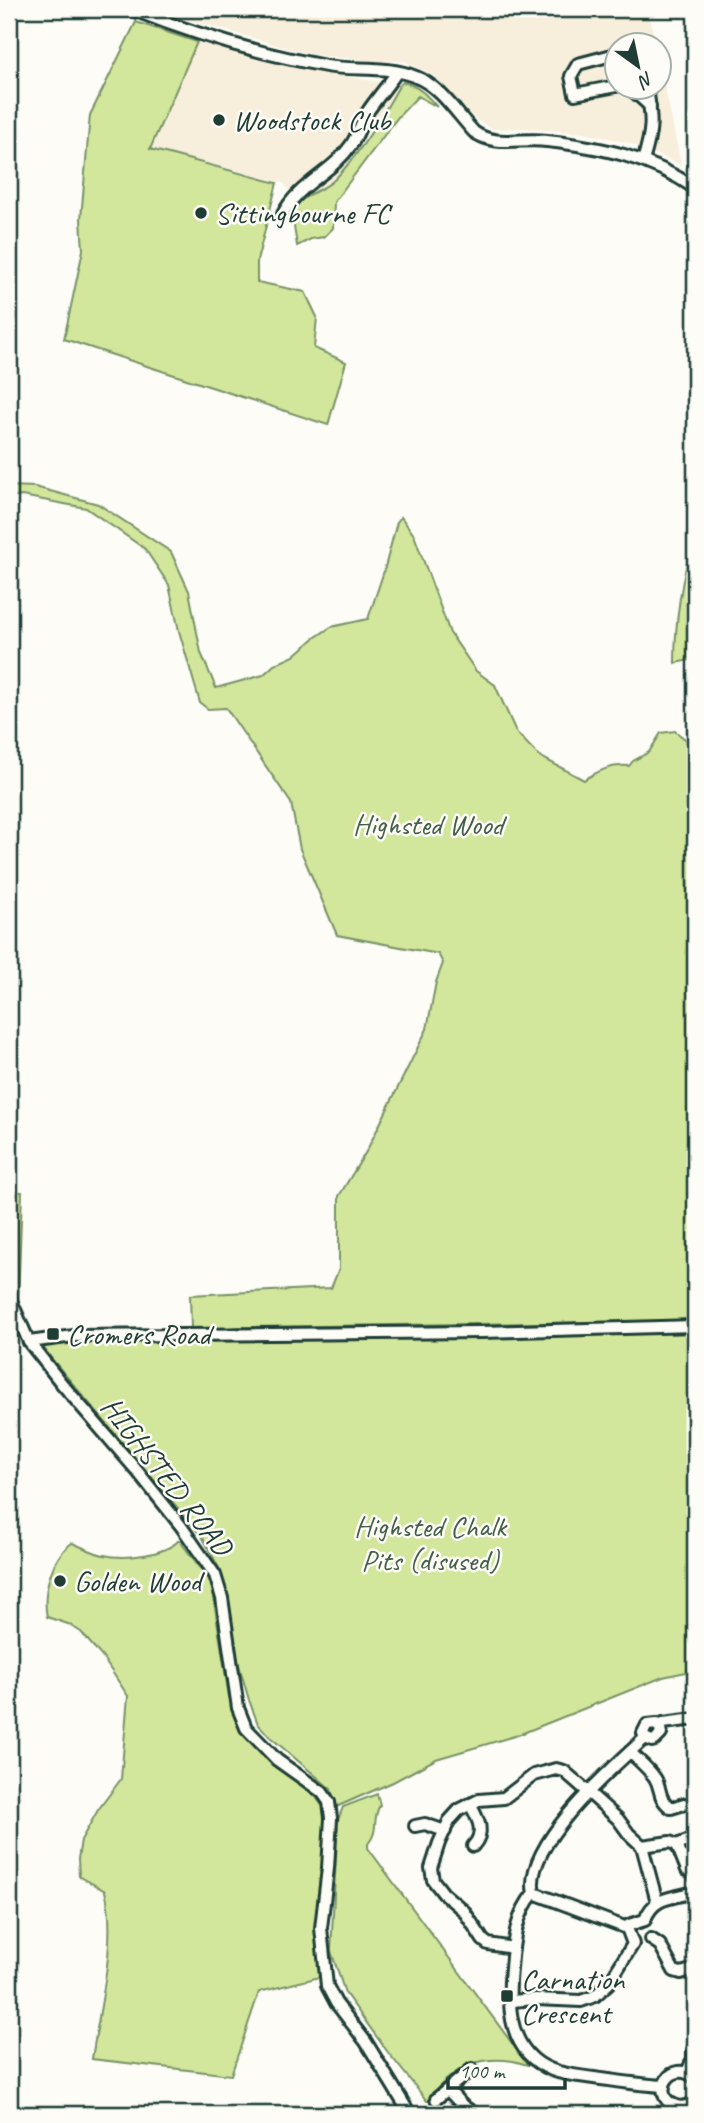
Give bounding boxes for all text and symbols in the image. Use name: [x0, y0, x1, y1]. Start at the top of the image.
north arrow: [602, 32, 672, 102]
text: N: [633, 66, 658, 94]
place label: Woodstock Club: [233, 101, 392, 139]
marker: Woodstock Club: [211, 112, 227, 128]
place label: Sittingbourne FC: [215, 194, 393, 232]
marker: Sittingbourne FC: [193, 205, 209, 221]
park label: Highsted Wood: [353, 805, 508, 843]
place label: Cromers Road: [67, 1315, 214, 1353]
marker: Cromers Road: [45, 1326, 61, 1342]
street label: HIGHSTED ROAD: [93, 1389, 243, 1566]
park label: Highsted Chalk Pits (disused): [354, 1507, 508, 1579]
place label: Golden Wood: [74, 1562, 205, 1600]
marker: Golden Wood: [52, 1573, 68, 1589]
place label: Carnation Crescent: [521, 1960, 626, 2032]
marker: Carnation Crescent: [499, 1988, 515, 2004]
scale bar: [448, 2046, 566, 2090]
text: 100 m: [459, 2058, 506, 2084]

